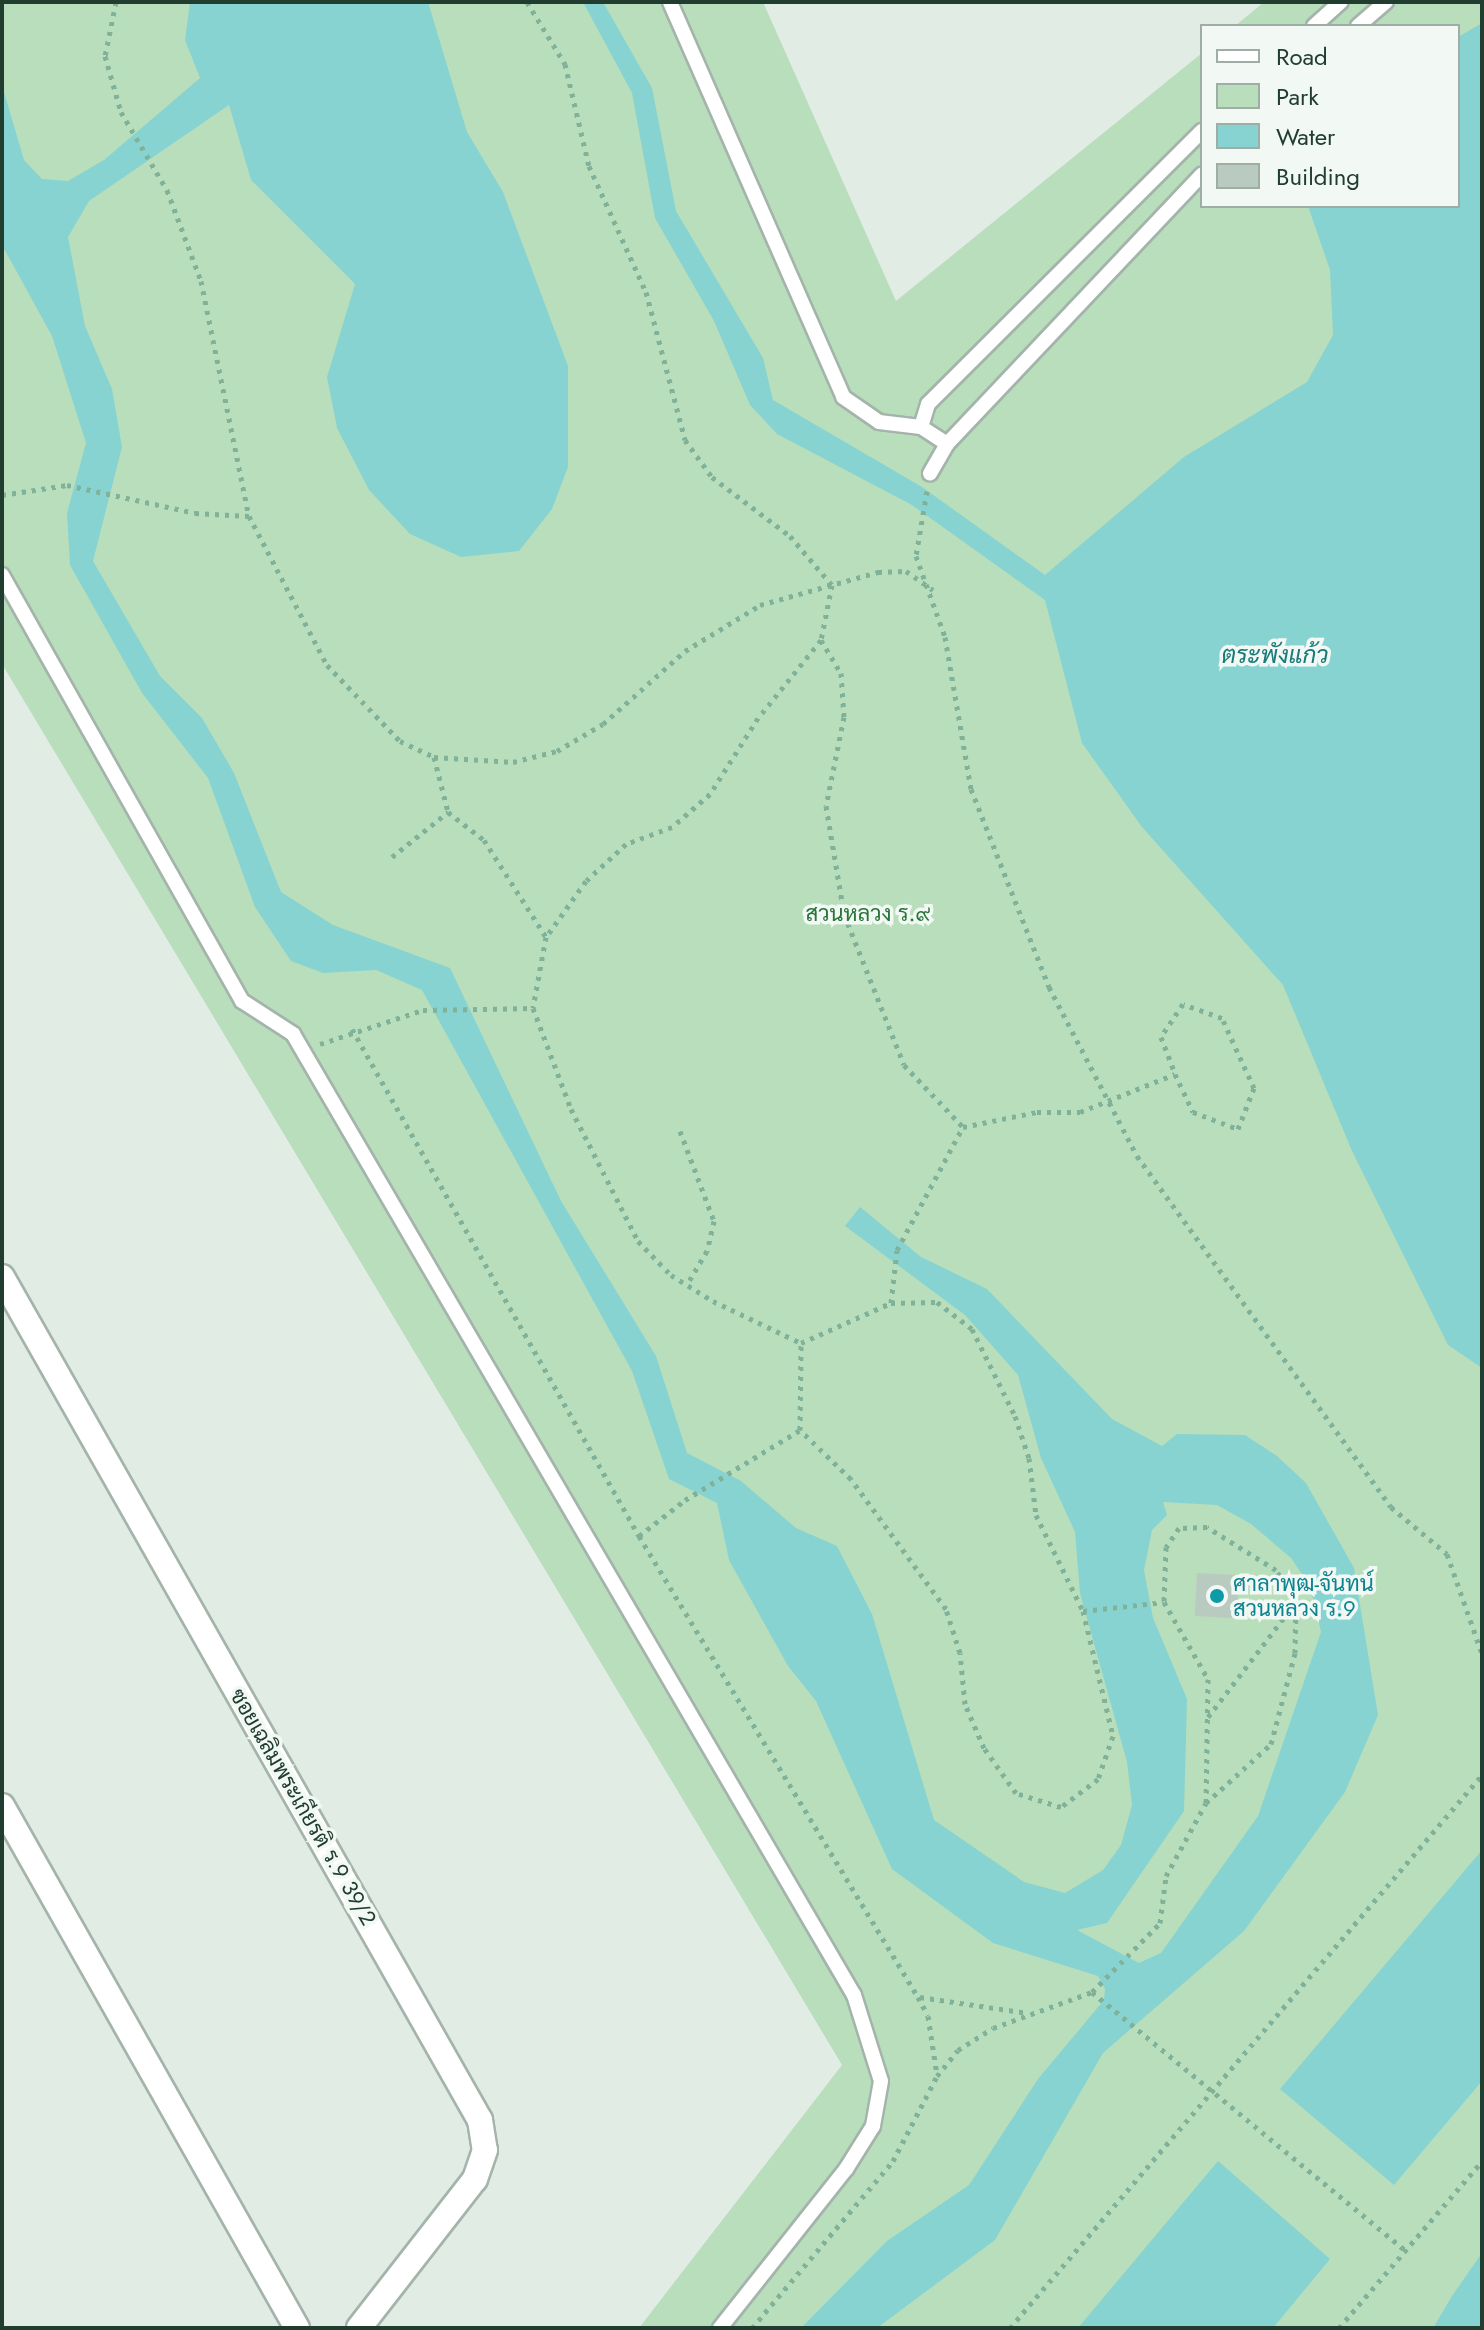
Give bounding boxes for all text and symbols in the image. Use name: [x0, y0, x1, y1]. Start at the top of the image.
legend: [1200, 24, 1460, 208]
text: Road: [1276, 39, 1328, 74]
text: Park: [1276, 79, 1319, 114]
text: Water: [1276, 119, 1335, 154]
text: Building: [1276, 159, 1360, 194]
water label: ตระพังแก้ว: [1221, 641, 1329, 669]
park label: สวนหลวง ร.๙: [805, 901, 931, 927]
place label: ศาลาพุฒ-จันทน์ สวนหลวง ร.9: [1233, 1570, 1374, 1622]
marker: ศาลาพุฒ-จันทน์ สวนหลวง ร.9: [1208, 1587, 1226, 1605]
street label: ซอยเฉลิมพระเกียรติ ร.9 39/2: [224, 1684, 382, 1930]

